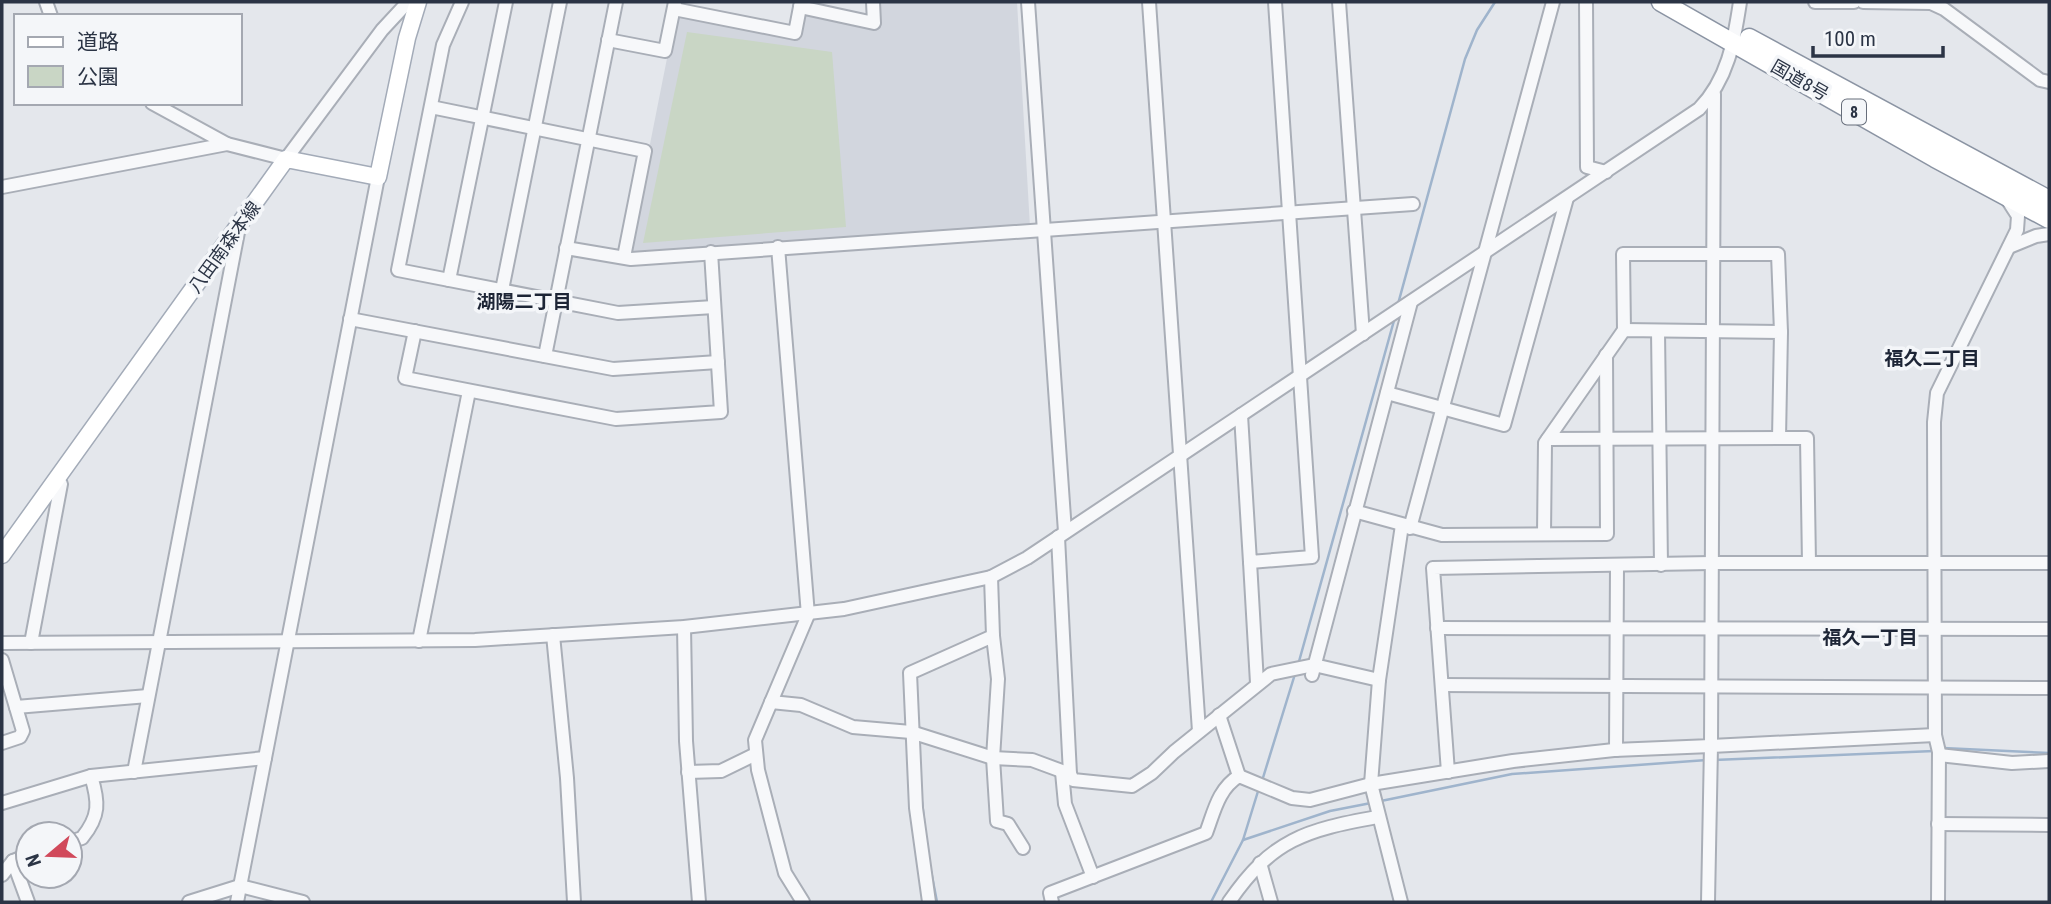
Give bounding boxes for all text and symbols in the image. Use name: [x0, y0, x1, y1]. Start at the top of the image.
legend: [14, 14, 242, 105]
scale bar: [1813, 14, 1942, 58]
text: 100 m: [1824, 27, 1876, 51]
text: 道路: [77, 30, 119, 54]
street label: 国道8号: [1768, 55, 1832, 105]
text: 公園: [77, 65, 119, 89]
road number: 8: [1842, 100, 1866, 124]
street label: 八田南森本線: [184, 197, 264, 297]
district label: 湖陽二丁目: [476, 290, 572, 313]
district label: 福久二丁目: [1884, 347, 1980, 370]
district label: 福久一丁目: [1822, 626, 1918, 649]
north arrow: [14, 820, 84, 890]
text: N: [21, 851, 46, 870]

